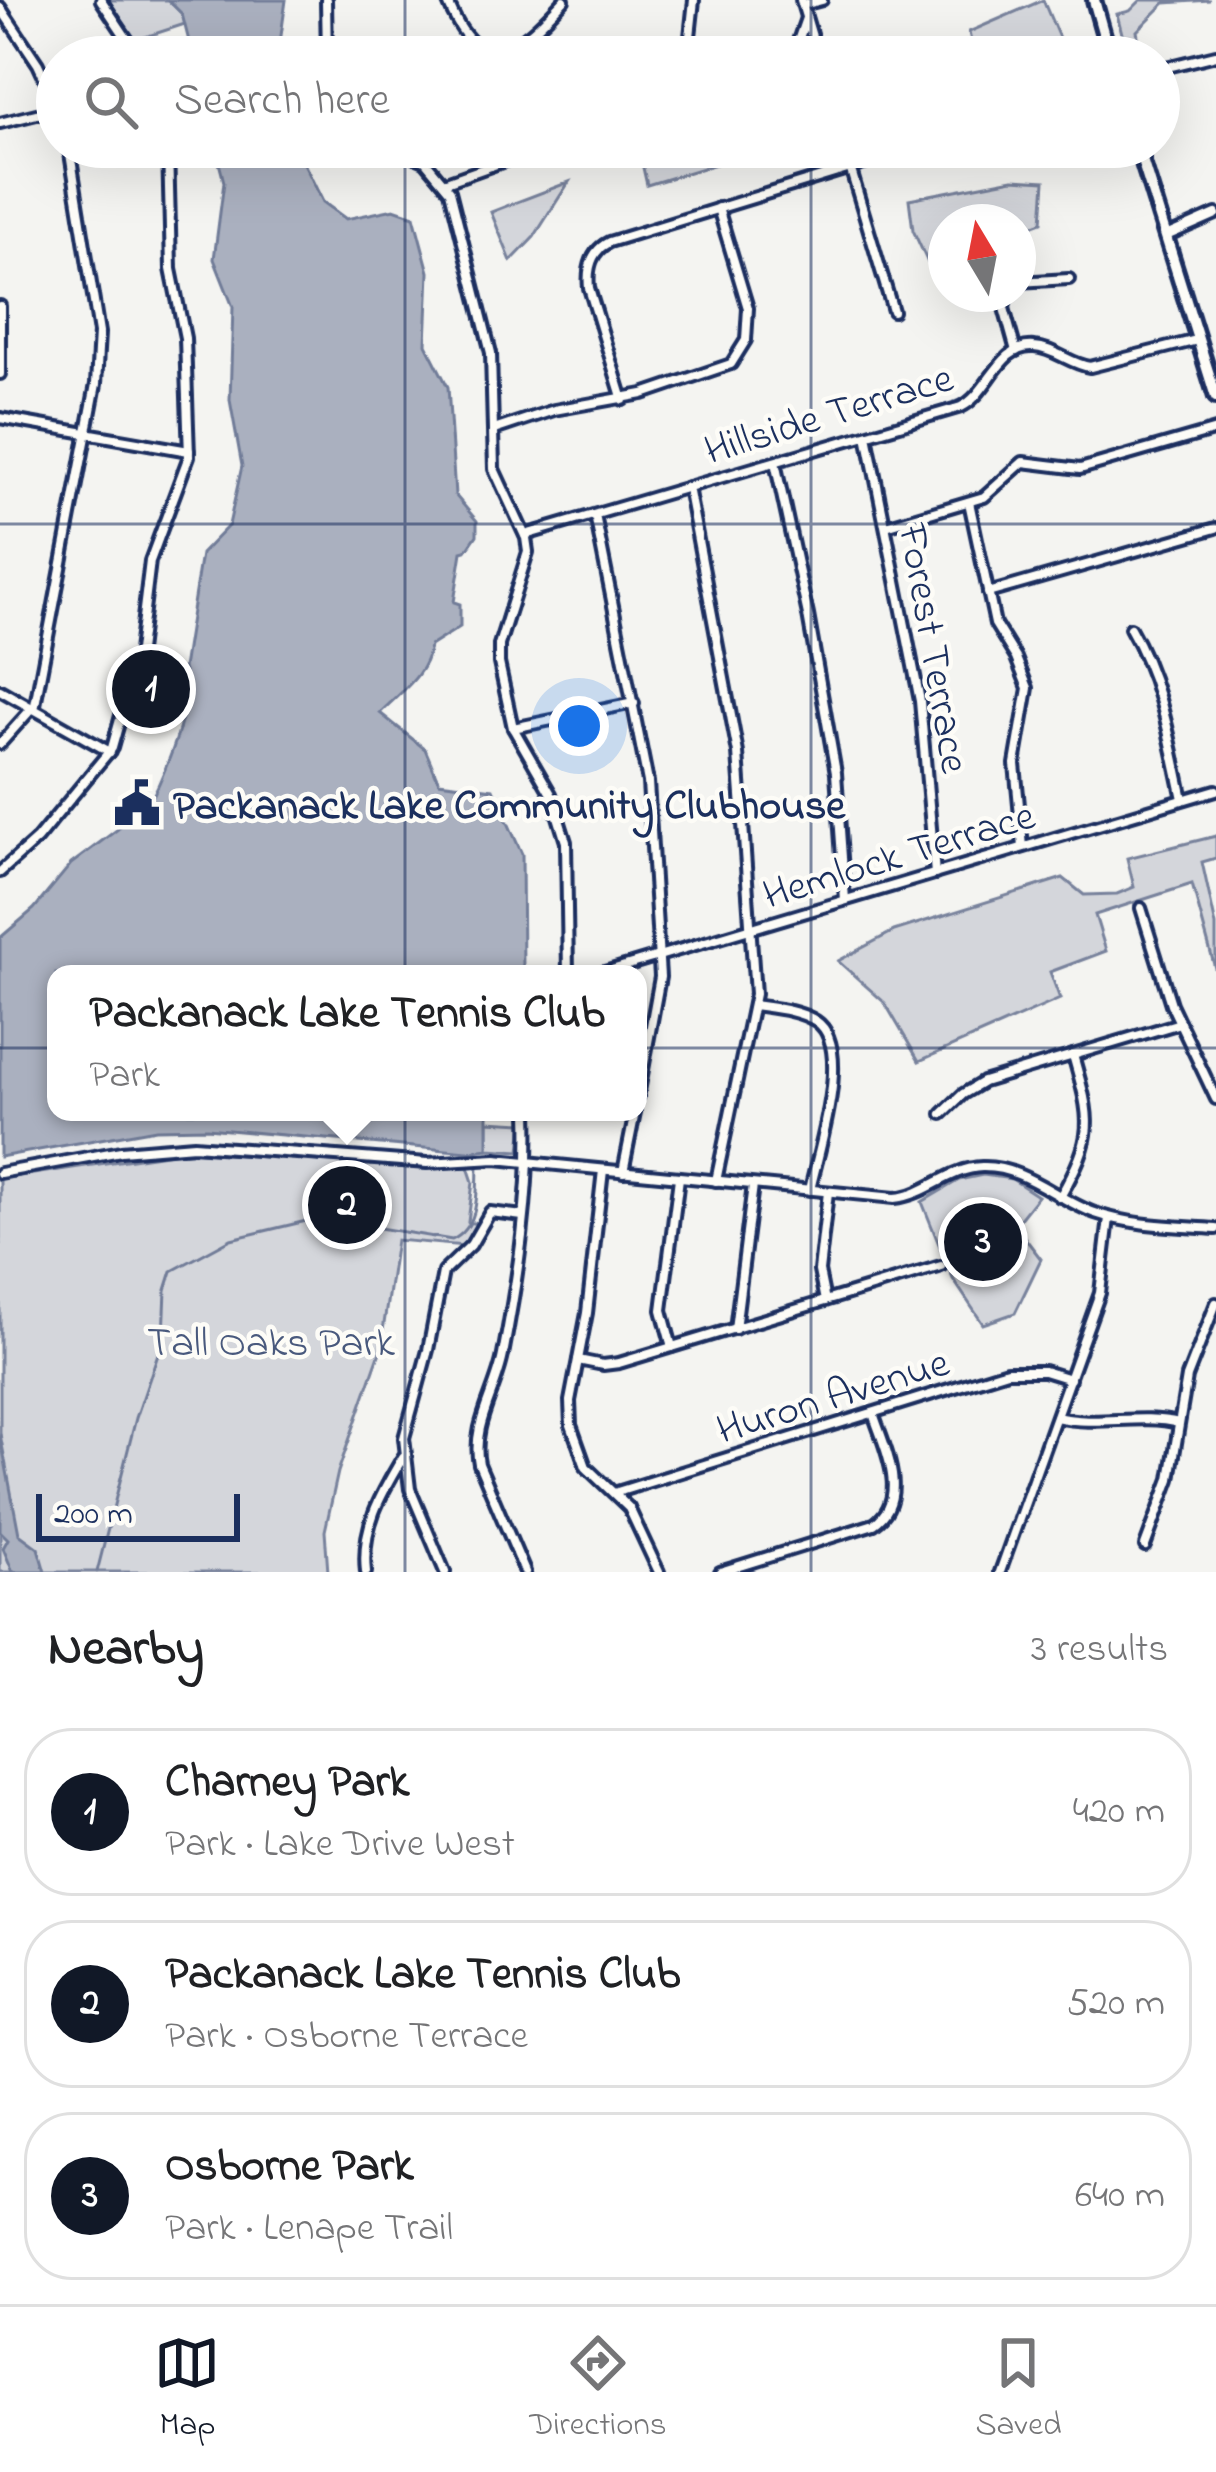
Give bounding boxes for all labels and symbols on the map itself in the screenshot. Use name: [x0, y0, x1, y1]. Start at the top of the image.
north arrow: [928, 204, 1036, 312]
street label: Hillside Terrace: [698, 350, 961, 483]
street label: Forest Terrace: [879, 518, 984, 778]
pin: 1: [112, 644, 190, 734]
your location: [549, 696, 609, 756]
place label: Packanack Lake Community Clubhouse: [173, 777, 846, 838]
public building icon: Packanack Lake Community Clubhouse: [112, 778, 162, 828]
street label: Hemlock Terrace: [756, 787, 1043, 928]
pin: 2: [308, 1160, 386, 1250]
pin: 3: [944, 1197, 1022, 1287]
park label: Tall Oaks Park: [147, 1314, 395, 1375]
street label: Huron Avenue: [710, 1334, 957, 1463]
scale bar: [36, 1488, 240, 1541]

